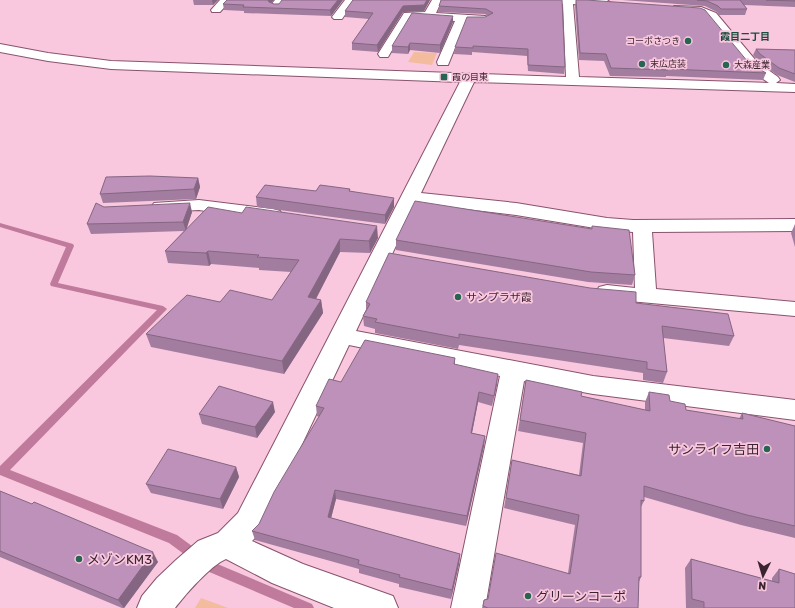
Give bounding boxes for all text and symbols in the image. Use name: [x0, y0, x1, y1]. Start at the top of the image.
district label: 霞目二丁目: [720, 31, 770, 43]
place label: コーポさつき: [626, 36, 680, 46]
marker: コーポさつき: [683, 36, 693, 46]
marker: 末広店装: [637, 59, 647, 69]
place label: 末広店装: [650, 59, 686, 69]
marker: 大森産業: [721, 60, 731, 70]
place label: 大森産業: [734, 60, 770, 70]
marker: 霞の目東: [439, 72, 449, 82]
place label: 霞の目東: [452, 72, 488, 82]
place label: サンプラザ霞: [466, 291, 532, 304]
marker: サンプラザ霞: [453, 292, 463, 302]
place label: サンライフ吉田: [668, 442, 759, 457]
marker: サンライフ吉田: [762, 444, 772, 454]
place label: メゾンKM3: [87, 552, 152, 567]
marker: メゾンKM3: [74, 554, 84, 564]
north arrow: [743, 556, 783, 596]
text: N: [758, 579, 767, 592]
place label: グリーンコーポ: [536, 589, 626, 604]
marker: グリーンコーポ: [523, 591, 533, 601]

